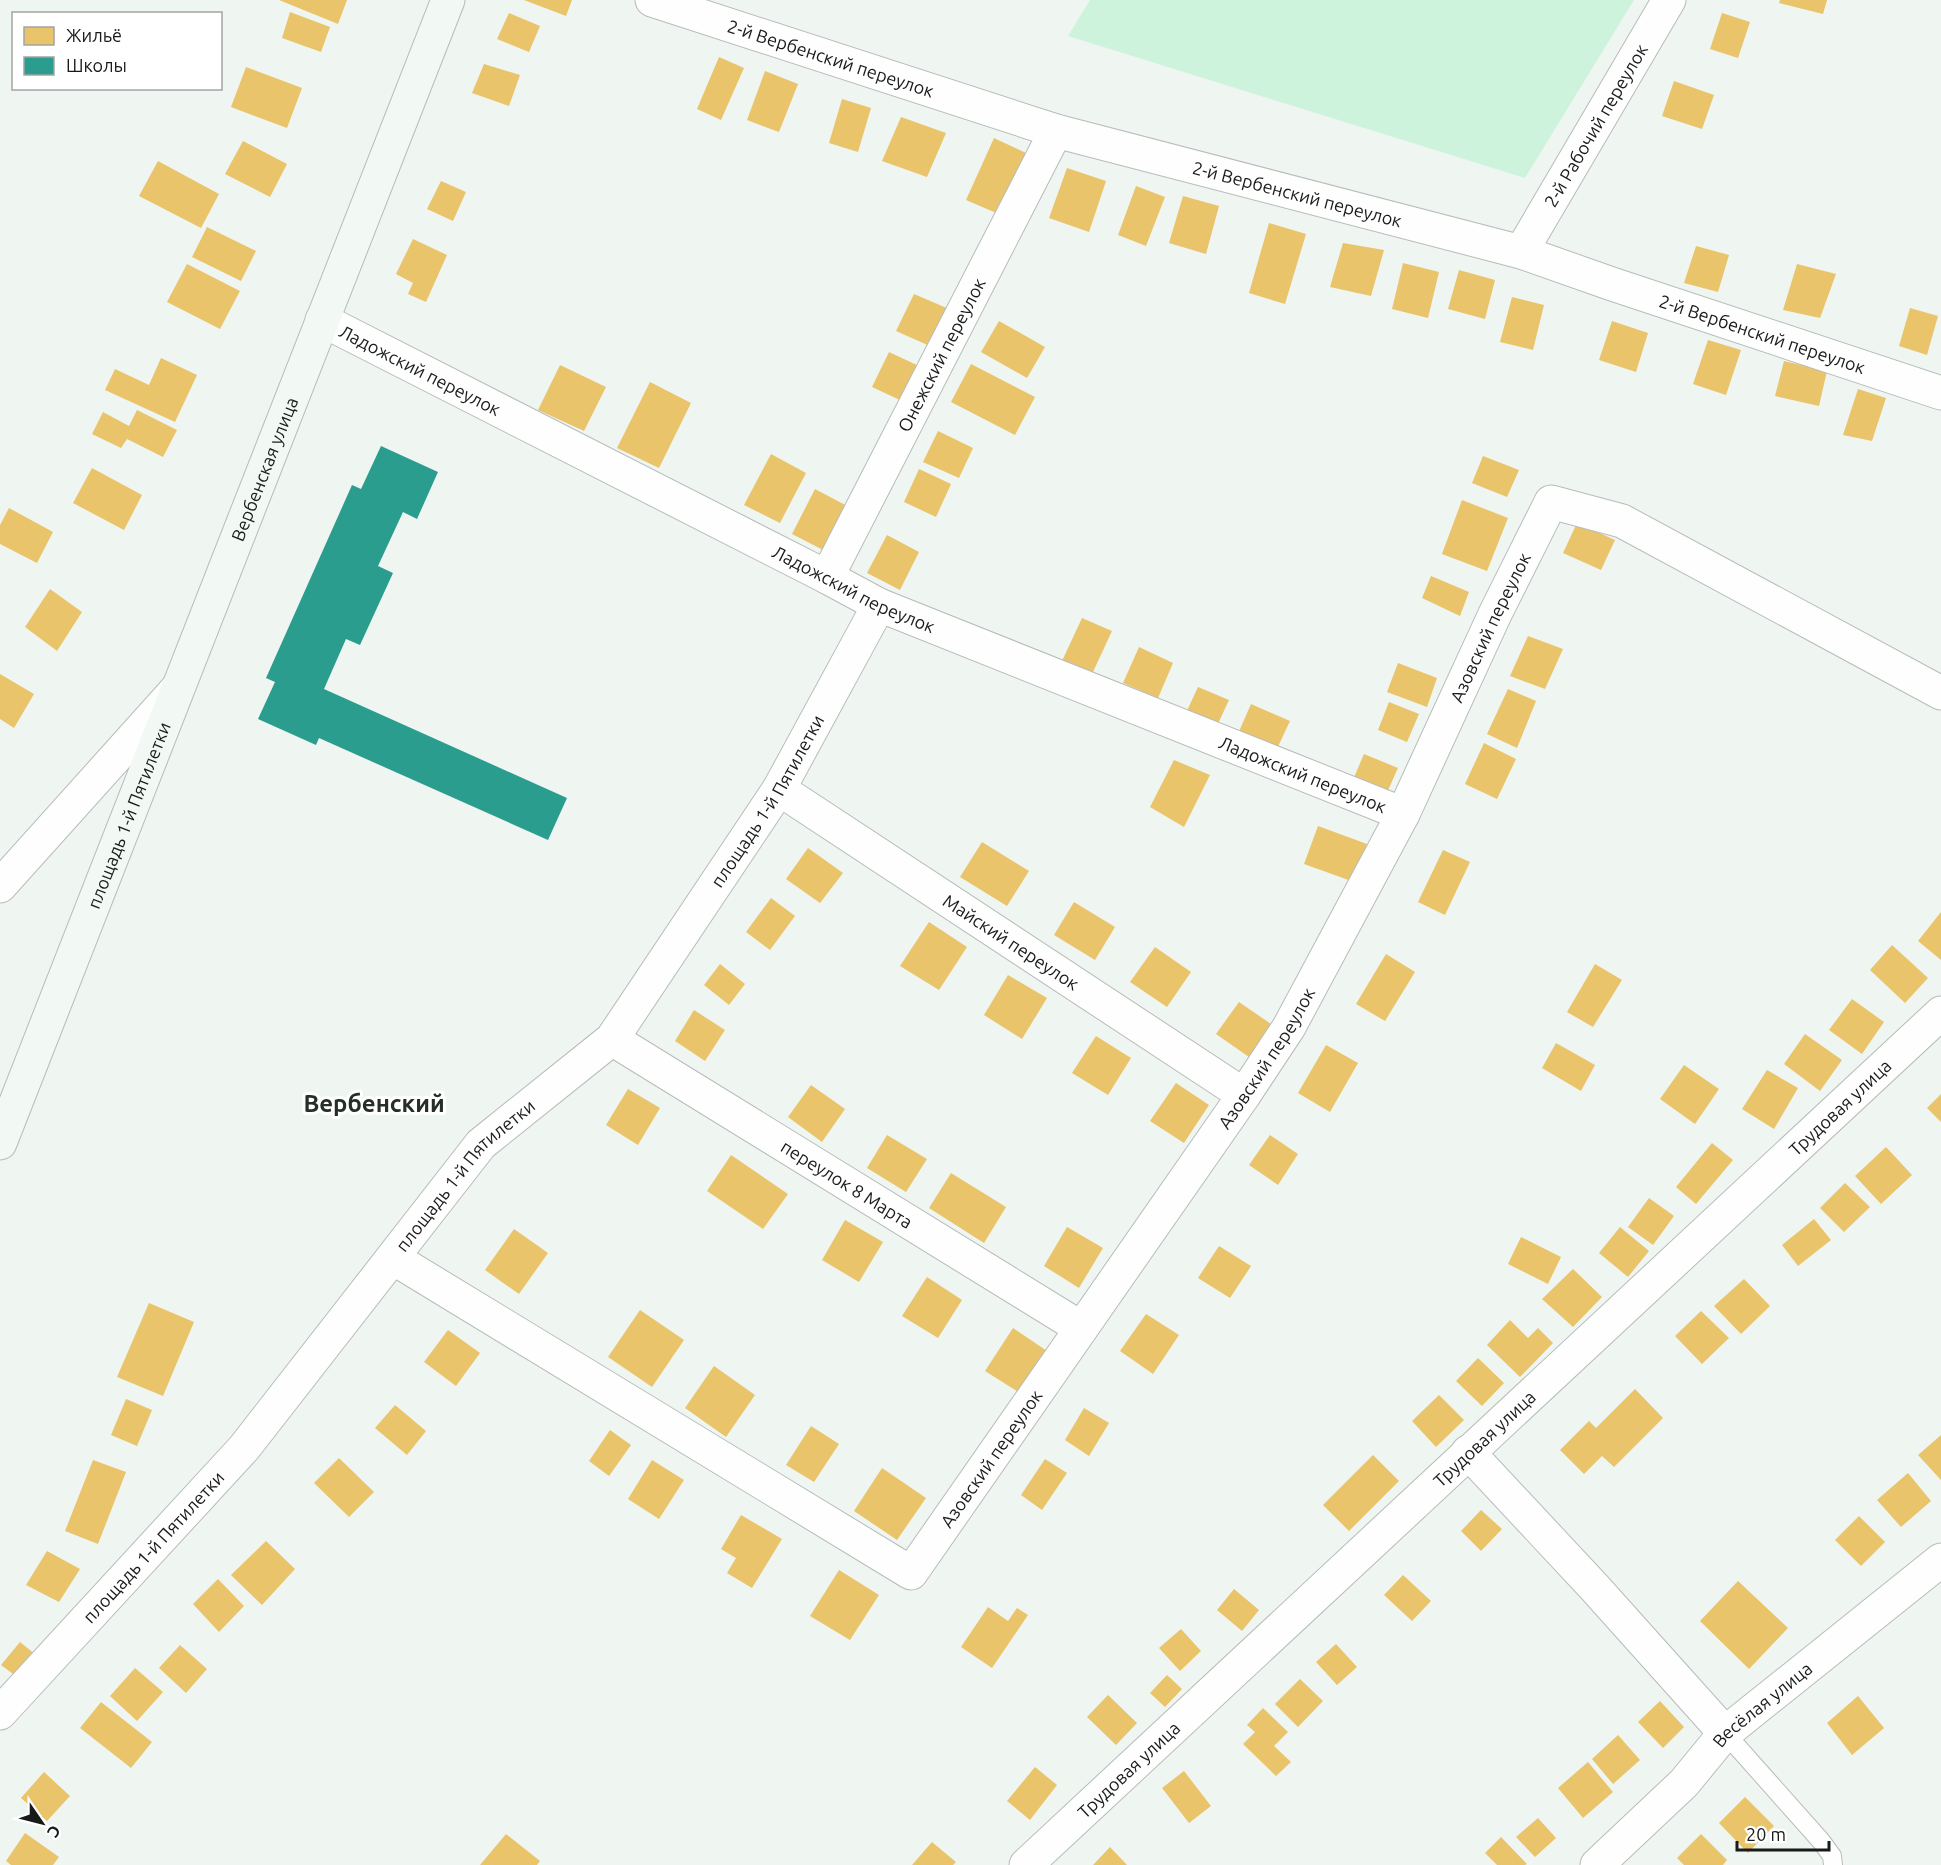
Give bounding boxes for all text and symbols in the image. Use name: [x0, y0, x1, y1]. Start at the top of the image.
legend: [12, 12, 222, 90]
street label: 2-й Вербенский переулок: [725, 15, 936, 101]
text: Жильё: [66, 25, 122, 45]
street label: 2-й Рабочий переулок: [1540, 40, 1651, 210]
text: Школы: [66, 55, 127, 75]
street label: 2-й Вербенский переулок: [1190, 157, 1404, 231]
street label: Онежский переулок: [893, 274, 989, 435]
street label: 2-й Вербенский переулок: [1657, 290, 1868, 377]
street label: Ладожский переулок: [336, 321, 504, 419]
street label: Вербенская улица: [227, 394, 301, 544]
street label: Ладожский переулок: [769, 541, 938, 636]
street label: Азовский переулок: [1446, 549, 1534, 705]
street label: площадь 1-й Пятилетки: [706, 711, 827, 891]
street label: площадь 1-й Пятилетки: [83, 719, 174, 911]
street label: Ладожский переулок: [1216, 732, 1389, 816]
street label: Майский переулок: [940, 890, 1083, 994]
street label: Азовский переулок: [1214, 984, 1318, 1132]
street label: Трудовая улица: [1785, 1055, 1895, 1159]
district label: Вербенский: [303, 1090, 445, 1117]
street label: площадь 1-й Пятилетки: [391, 1095, 539, 1255]
street label: переулок 8 Марта: [778, 1136, 916, 1232]
street label: Азовский переулок: [936, 1386, 1046, 1531]
street label: Трудовая улица: [1429, 1386, 1539, 1491]
street label: площадь 1-й Пятилетки: [78, 1467, 228, 1627]
street label: Весёлая улица: [1708, 1658, 1816, 1751]
street label: Трудовая улица: [1073, 1717, 1184, 1822]
north arrow: [12, 1793, 72, 1853]
scale bar: [1737, 1814, 1828, 1852]
text: С: [44, 1822, 65, 1841]
text: 20 m: [1746, 1824, 1786, 1844]

